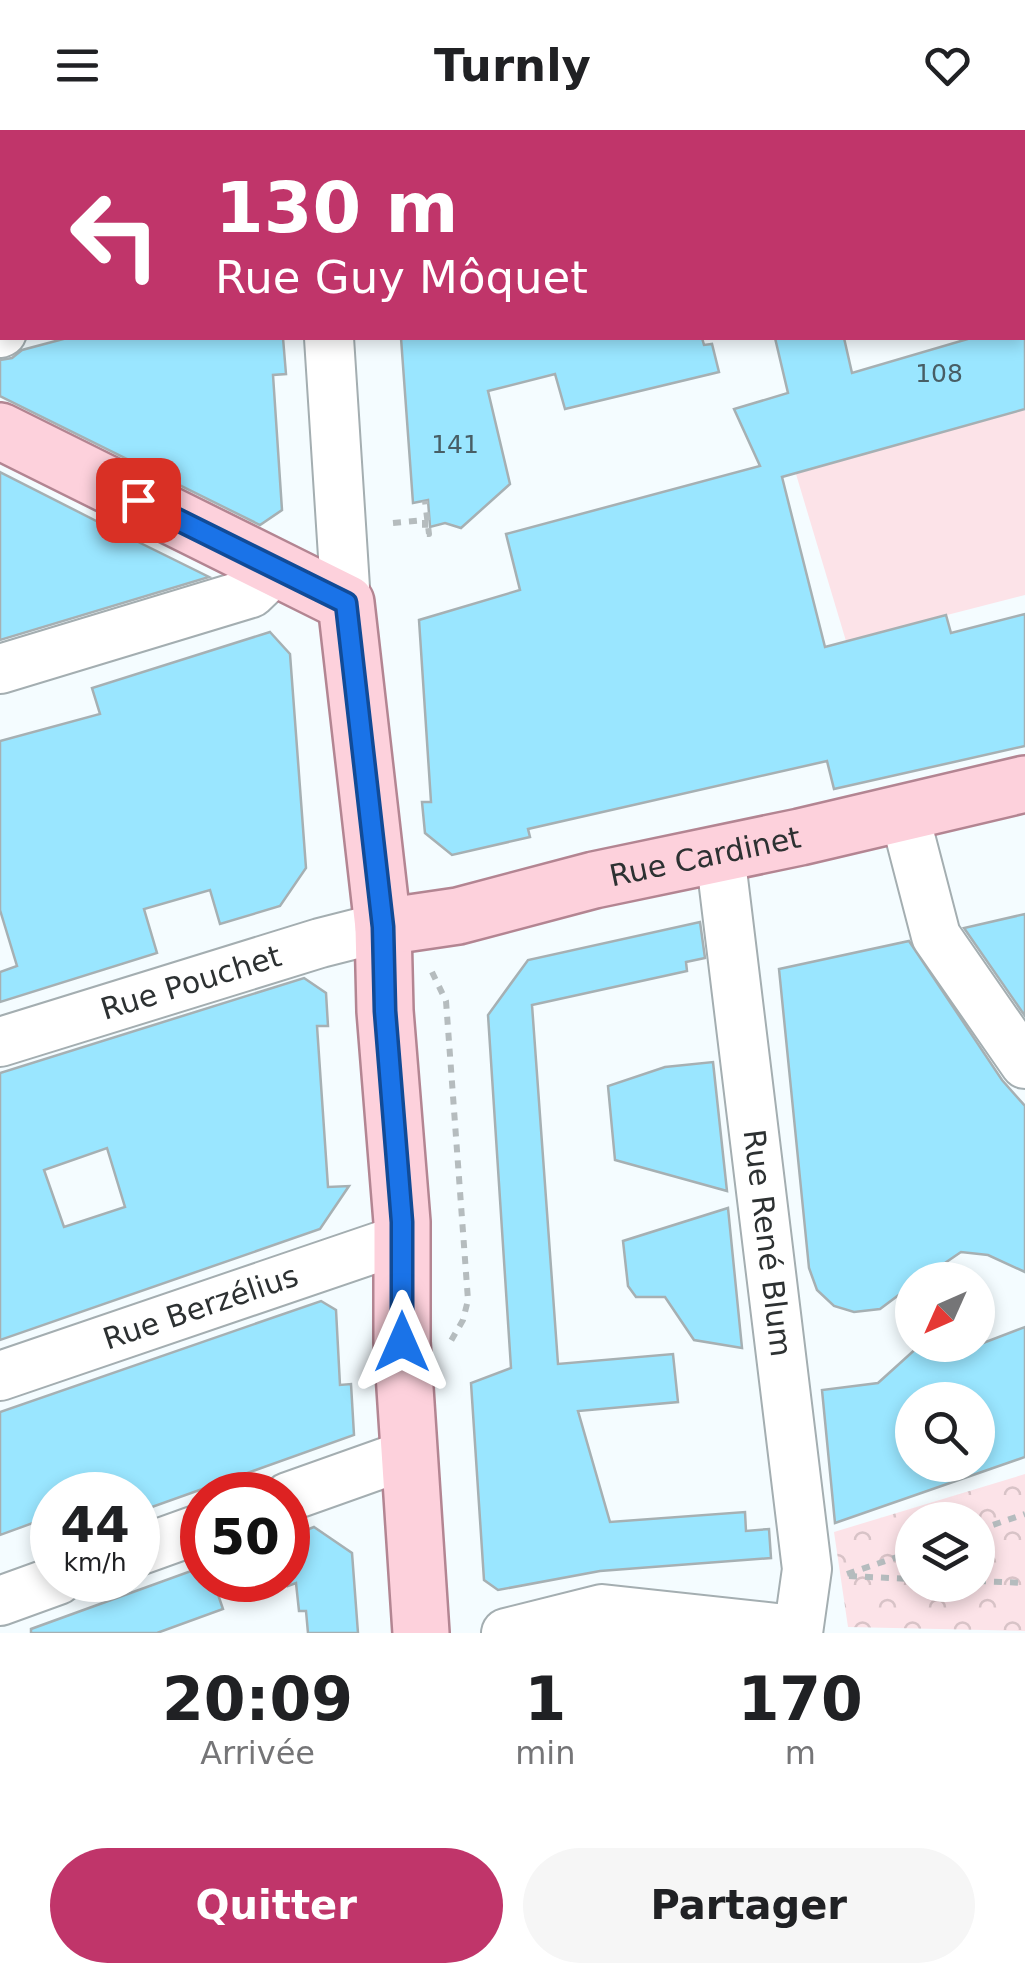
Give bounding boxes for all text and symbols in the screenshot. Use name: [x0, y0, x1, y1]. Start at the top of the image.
icon: menu: [50, 38, 105, 93]
icon: heart: [920, 38, 975, 93]
text: Turnly: [434, 39, 591, 92]
text: 130 m: [215, 167, 458, 249]
icon: left: [50, 170, 180, 300]
text: Rue Guy Môquet: [215, 251, 588, 304]
house number: 108: [915, 359, 963, 388]
house number: 141: [431, 430, 479, 459]
pin: [96, 458, 181, 543]
icon: arrive: [111, 473, 166, 528]
street label: Rue Cardinet: [606, 819, 804, 893]
street label: Rue Pouchet: [97, 938, 285, 1027]
street label: Rue René Blum: [737, 1127, 799, 1359]
street label: Rue Berzélius: [99, 1258, 302, 1357]
north arrow: [895, 1262, 995, 1362]
map controls: [895, 1262, 995, 1602]
position arrow: [350, 1290, 454, 1394]
button: search: [895, 1382, 995, 1482]
speed limit sign: 50: [180, 1472, 310, 1602]
text: 44: [60, 1496, 130, 1554]
button: layers: [895, 1502, 995, 1602]
text: km/h: [63, 1548, 127, 1577]
text: 20:09: [162, 1664, 353, 1734]
text: 1: [524, 1664, 566, 1734]
text: 170: [738, 1664, 863, 1734]
text: Arrivée: [200, 1734, 315, 1772]
text: min: [515, 1734, 576, 1772]
text: m: [785, 1734, 816, 1772]
button: Quitter: [50, 1848, 503, 1963]
button: Partager: [523, 1848, 975, 1963]

